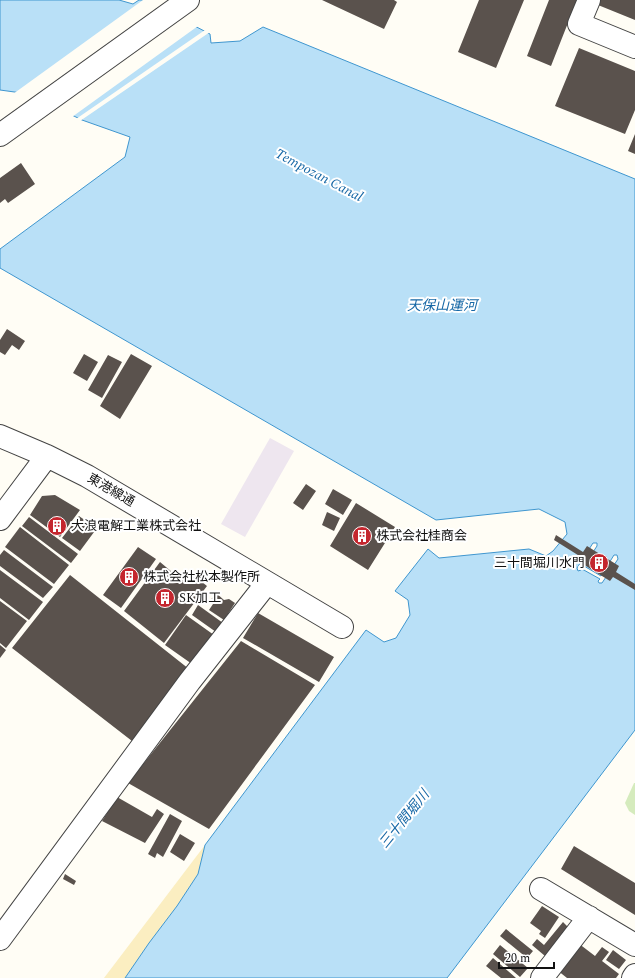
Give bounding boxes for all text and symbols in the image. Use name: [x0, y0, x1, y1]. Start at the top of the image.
water label: Tempozan Canal: [271, 143, 367, 207]
water label: 天保山運河: [407, 295, 480, 316]
street label: 東港線通: [83, 468, 139, 512]
building icon: 大浪電解工業株式会社: [46, 515, 68, 537]
place label: 大浪電解工業株式会社: [71, 516, 201, 536]
building icon: 株式会社桂商会: [351, 525, 373, 547]
place label: 株式会社桂商会: [376, 526, 467, 546]
building icon: 三十間堀川水門: [588, 552, 610, 574]
place label: 三十間堀川水門: [494, 553, 585, 573]
building icon: 株式会社松本製作所: [118, 566, 140, 588]
place label: 株式会社松本製作所: [143, 567, 260, 587]
building icon: SK加工: [154, 587, 176, 609]
place label: SK加工: [179, 588, 221, 608]
water label: 三十間堀川: [374, 784, 435, 853]
scale bar: [499, 944, 554, 970]
text: 20 m: [505, 949, 530, 968]

